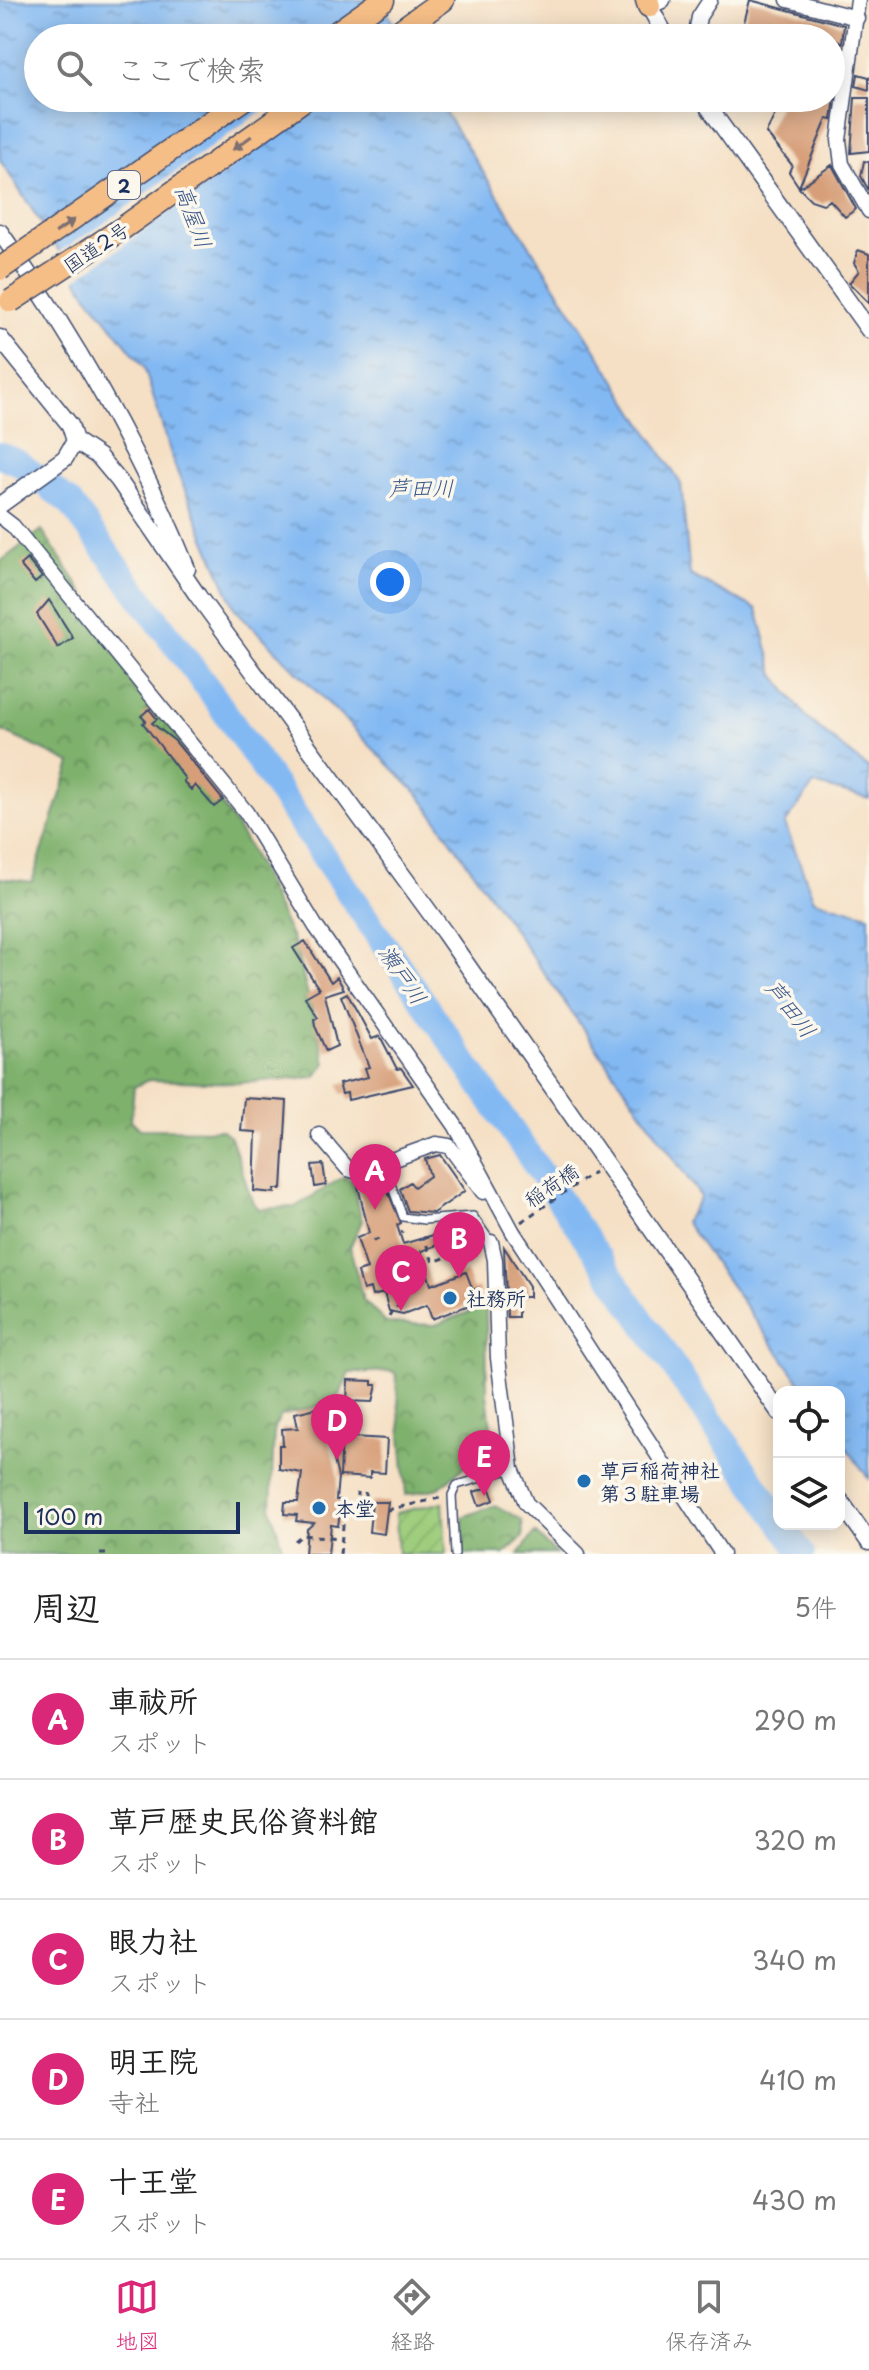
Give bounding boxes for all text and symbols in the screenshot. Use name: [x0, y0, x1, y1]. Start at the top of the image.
search box: [24, 24, 845, 112]
icon: search: [52, 46, 96, 90]
text: ここで検索: [116, 46, 266, 91]
one-way arrow: [232, 135, 253, 151]
road number: 2: [108, 171, 140, 199]
water label: 高屋川: [168, 179, 222, 253]
street label: 国道2号: [57, 214, 135, 280]
one-way arrow: [55, 219, 76, 235]
water label: 芦田川: [388, 470, 454, 503]
your location: [370, 562, 410, 602]
water label: 瀬戸川: [372, 937, 436, 1011]
water label: 芦田川: [759, 972, 825, 1044]
pin: A: [349, 1144, 401, 1210]
street label: 稲荷橋: [518, 1156, 584, 1214]
pin: B: [433, 1212, 485, 1278]
pin: C: [375, 1245, 427, 1311]
place label: 社務所: [466, 1283, 526, 1313]
marker: 社務所: [441, 1289, 459, 1307]
map controls: [773, 1386, 845, 1530]
button: locate: [773, 1386, 845, 1458]
pin: D: [311, 1394, 363, 1460]
pin: E: [458, 1430, 510, 1496]
place label: 草戸稲荷神社 第３駐車場: [600, 1455, 720, 1508]
button: layers: [773, 1458, 845, 1530]
marker: 草戸稲荷神社 第３駐車場: [575, 1472, 593, 1490]
place label: 本堂: [335, 1493, 375, 1523]
scale bar: [24, 1498, 240, 1534]
text: 100 m: [36, 1499, 103, 1532]
marker: 本堂: [310, 1499, 328, 1517]
text: 周辺: [32, 1580, 100, 1632]
text: 5件: [794, 1587, 837, 1626]
text: 車祓所: [108, 1677, 198, 1722]
text: A: [48, 1700, 68, 1739]
text: 290 m: [754, 1700, 837, 1739]
text: スポット: [108, 1722, 212, 1761]
text: 草戸歴史民俗資料館: [108, 1797, 378, 1842]
text: B: [49, 1820, 67, 1859]
text: 320 m: [753, 1820, 837, 1859]
text: スポット: [108, 1842, 212, 1881]
text: 眼力社: [108, 1917, 198, 1962]
text: C: [48, 1940, 68, 1979]
text: 340 m: [752, 1940, 837, 1979]
text: スポット: [108, 1962, 212, 2001]
text: 明王院: [108, 2037, 198, 2082]
text: D: [48, 2060, 68, 2099]
text: 410 m: [759, 2060, 837, 2099]
text: 寺社: [108, 2082, 160, 2121]
text: 十王堂: [108, 2157, 198, 2202]
text: E: [50, 2180, 66, 2219]
text: 430 m: [752, 2180, 837, 2219]
text: スポット: [108, 2202, 212, 2241]
tab: 地図: [115, 2275, 160, 2356]
tab: 経路: [390, 2275, 435, 2356]
tab: 保存済み: [665, 2275, 754, 2356]

